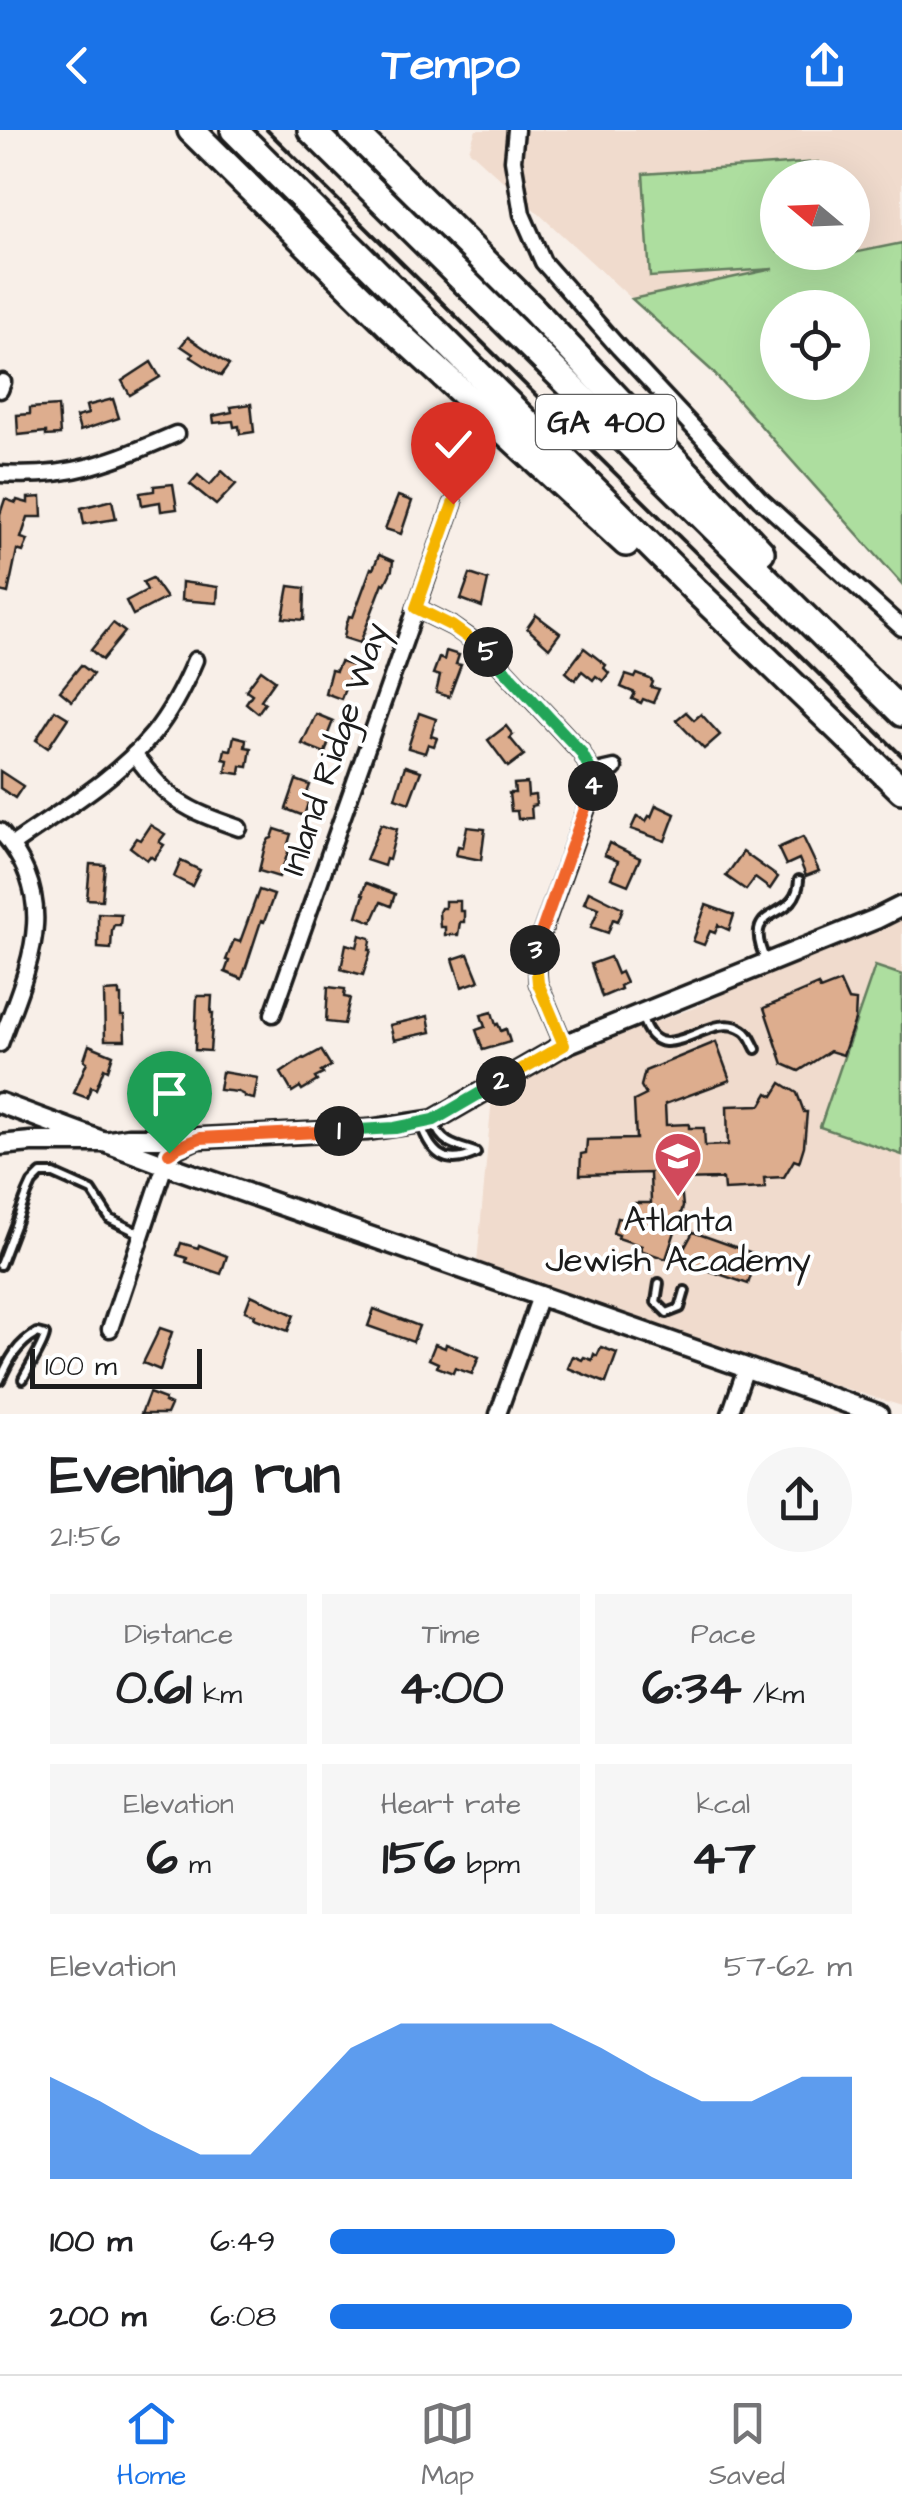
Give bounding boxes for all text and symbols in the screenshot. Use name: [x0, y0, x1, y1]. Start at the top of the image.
text: Tempo: [382, 34, 520, 96]
icon: back: [50, 38, 105, 93]
icon: share: [797, 38, 852, 93]
north arrow: [760, 160, 870, 270]
map controls: [760, 160, 870, 400]
button: locate: [760, 290, 870, 400]
road number: GA 400: [536, 395, 676, 449]
pin: [411, 402, 496, 505]
icon: check: [426, 417, 481, 472]
street label: Inland Ridge Way: [269, 616, 403, 883]
pin: 5: [463, 627, 513, 677]
text: 5: [478, 632, 498, 671]
pin: 4: [568, 761, 618, 811]
text: 4: [583, 766, 603, 805]
pin: 3: [510, 925, 560, 975]
text: 3: [528, 930, 542, 969]
pin: [127, 1051, 212, 1154]
pin: 2: [476, 1056, 526, 1106]
text: 2: [493, 1061, 509, 1100]
icon: arrive: [142, 1066, 197, 1121]
pin: 1: [314, 1106, 364, 1156]
text: 1: [337, 1111, 341, 1150]
school or university icon: Atlanta Jewish Academy: [652, 1130, 704, 1198]
place label: Atlanta Jewish Academy: [545, 1196, 811, 1286]
scale bar: [30, 1344, 202, 1388]
text: 100 m: [45, 1347, 117, 1386]
text: Evening run: [50, 1438, 340, 1514]
button: share: [747, 1447, 852, 1552]
text: 21:56: [50, 1514, 120, 1559]
text: Distance: [124, 1615, 233, 1654]
text: Time: [422, 1615, 480, 1654]
text: Pace: [691, 1615, 756, 1654]
text: 0.61: [115, 1654, 192, 1723]
text: 4:00: [398, 1654, 504, 1723]
text: 6:34: [642, 1654, 741, 1723]
text: km: [192, 1675, 242, 1714]
text: /km: [741, 1675, 804, 1714]
text: Elevation: [124, 1785, 234, 1824]
text: Heart rate: [381, 1785, 521, 1824]
text: kcal: [697, 1785, 750, 1824]
text: 6: [146, 1824, 178, 1893]
text: 156: [382, 1824, 455, 1893]
text: 47: [691, 1824, 756, 1893]
text: m: [178, 1845, 211, 1884]
text: bpm: [455, 1845, 520, 1884]
text: Elevation: [50, 1944, 176, 1989]
text: 57–62 m: [724, 1944, 852, 1989]
text: 100 m: [50, 2219, 132, 2264]
text: 6:49: [210, 2219, 275, 2264]
text: 200 m: [50, 2294, 146, 2339]
text: 6:08: [210, 2294, 276, 2339]
tab: Home: [117, 2396, 187, 2495]
tab: Map: [420, 2396, 475, 2495]
tab: Saved: [709, 2396, 785, 2495]

